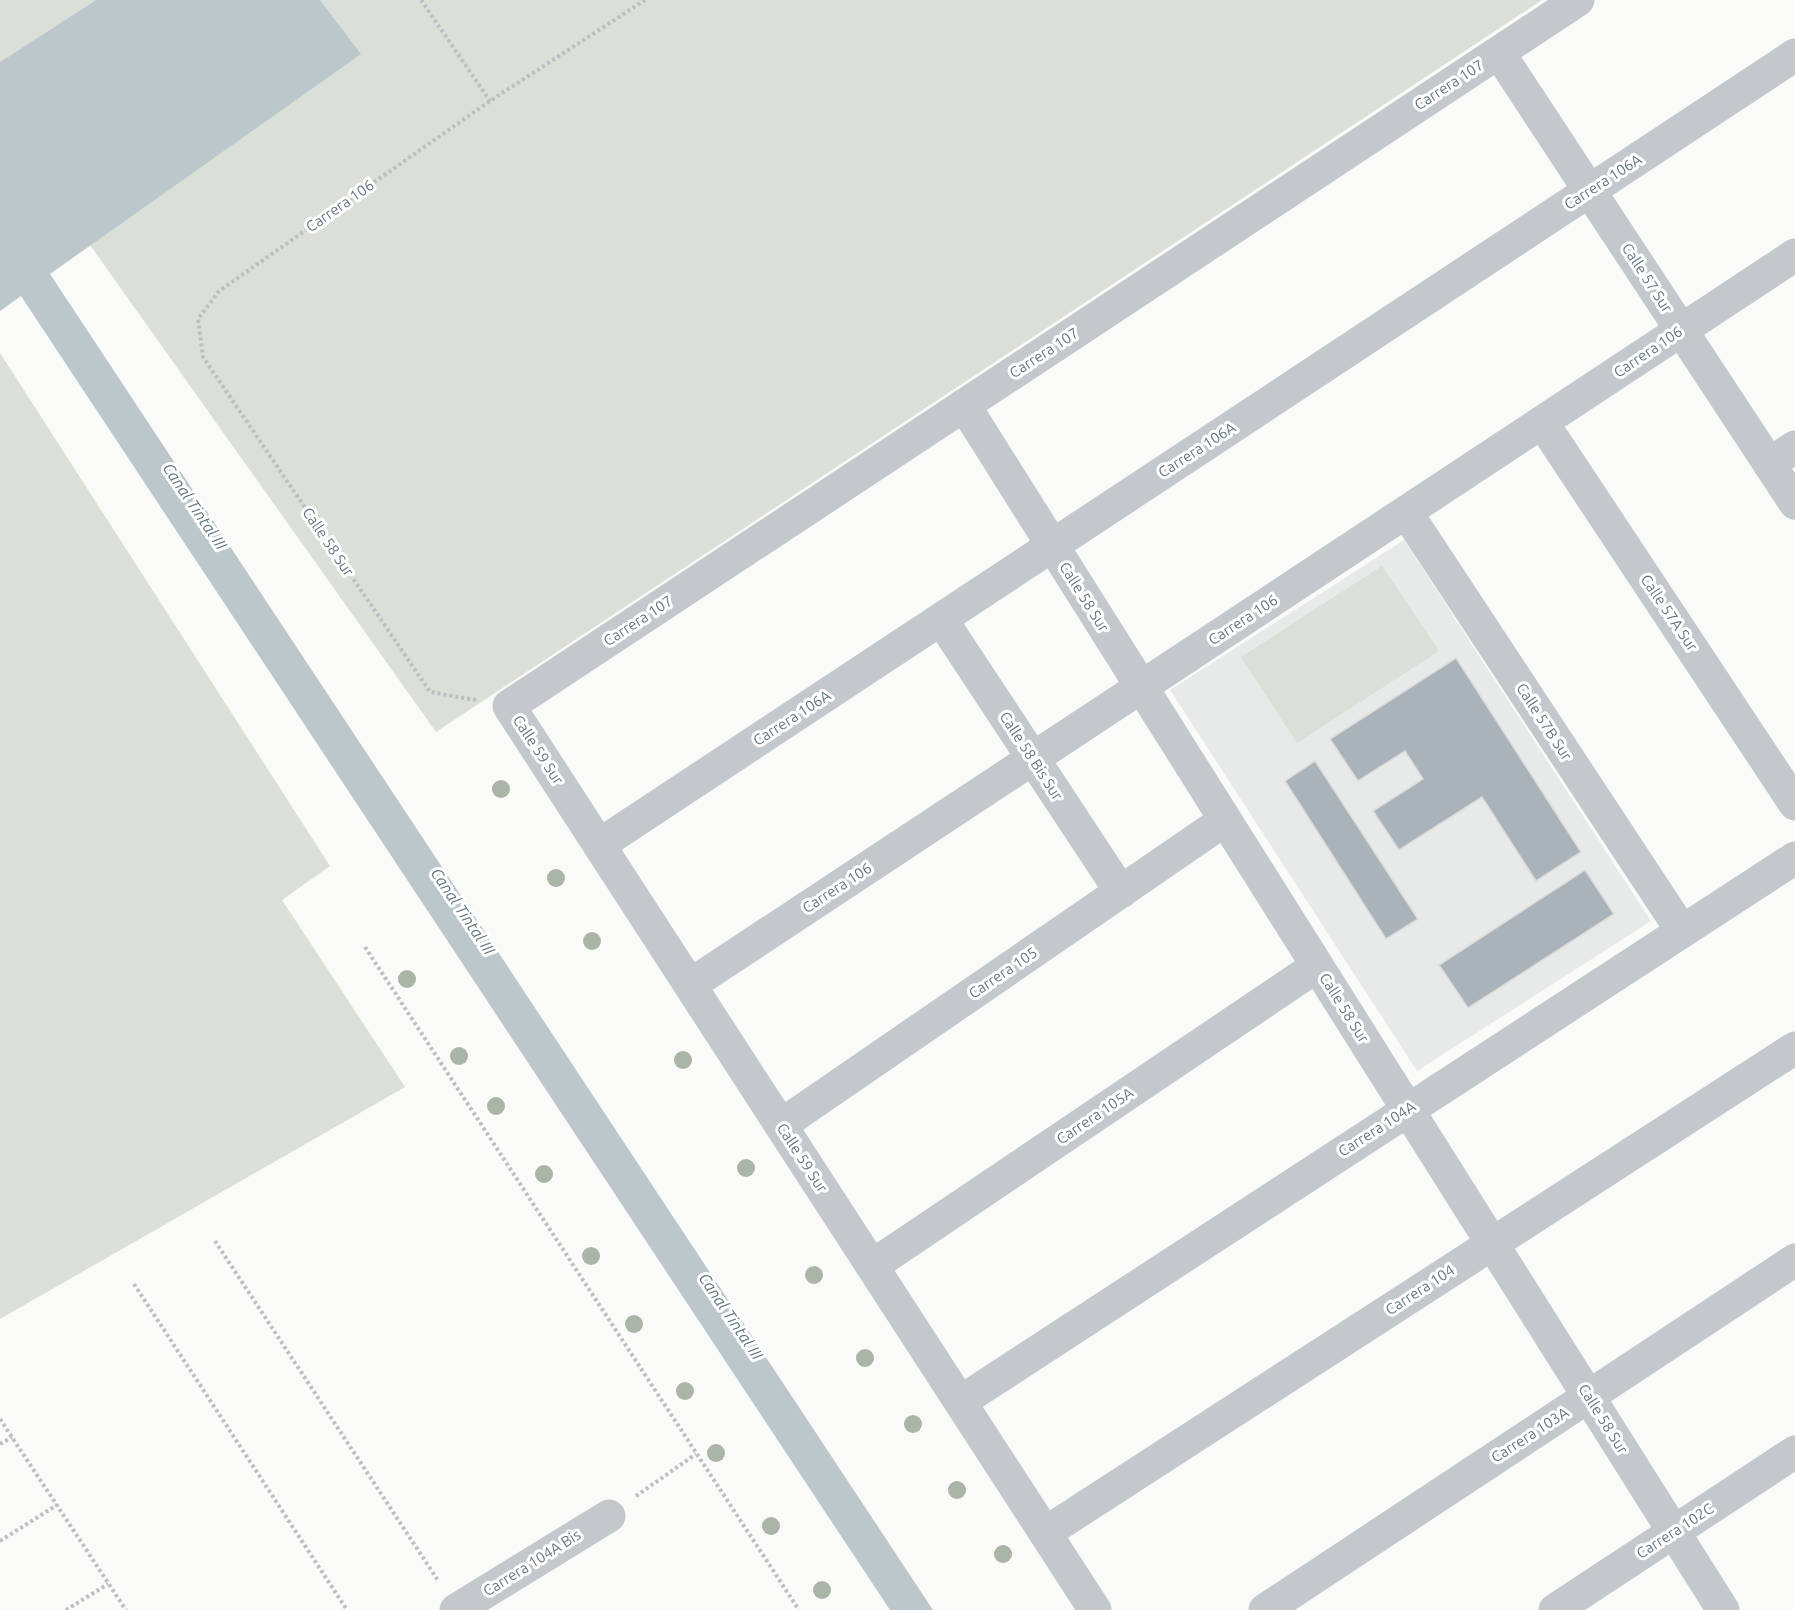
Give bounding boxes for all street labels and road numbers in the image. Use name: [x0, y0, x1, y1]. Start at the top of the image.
street label: Carrera 107: [1411, 56, 1486, 113]
street label: Carrera 106A: [1561, 150, 1645, 213]
street label: Carrera 106: [303, 176, 377, 235]
street label: Calle 57 Sur: [1619, 240, 1676, 316]
street label: Carrera 106: [1610, 323, 1685, 381]
street label: Carrera 107: [1006, 324, 1081, 381]
street label: Carrera 106A: [1155, 418, 1239, 481]
street label: Calle 58 Sur: [299, 504, 358, 579]
street label: Calle 58 Sur: [1056, 559, 1113, 635]
street label: Calle 57A Sur: [1638, 571, 1701, 655]
street label: Carrera 106: [1205, 591, 1280, 648]
street label: Carrera 107: [600, 592, 675, 649]
street label: Calle 57B Sur: [1513, 680, 1576, 764]
street label: Carrera 106A: [750, 686, 834, 749]
street label: Calle 58 Bis Sur: [996, 708, 1067, 803]
street label: Calle 59 Sur: [510, 712, 567, 788]
street label: Carrera 106: [799, 859, 874, 916]
street label: Carrera 105: [965, 944, 1040, 1002]
street label: Calle 58 Sur: [1316, 970, 1373, 1046]
street label: Carrera 105A: [1053, 1084, 1136, 1147]
street label: Carrera 104A: [1335, 1097, 1419, 1160]
street label: Calle 59 Sur: [774, 1120, 831, 1196]
street label: Carrera 104: [1382, 1261, 1457, 1318]
street label: Calle 58 Sur: [1575, 1381, 1632, 1457]
street label: Carrera 103A: [1488, 1403, 1572, 1466]
street label: Carrera 102C: [1633, 1500, 1716, 1562]
street label: Carrera 104A Bis: [480, 1526, 584, 1599]

